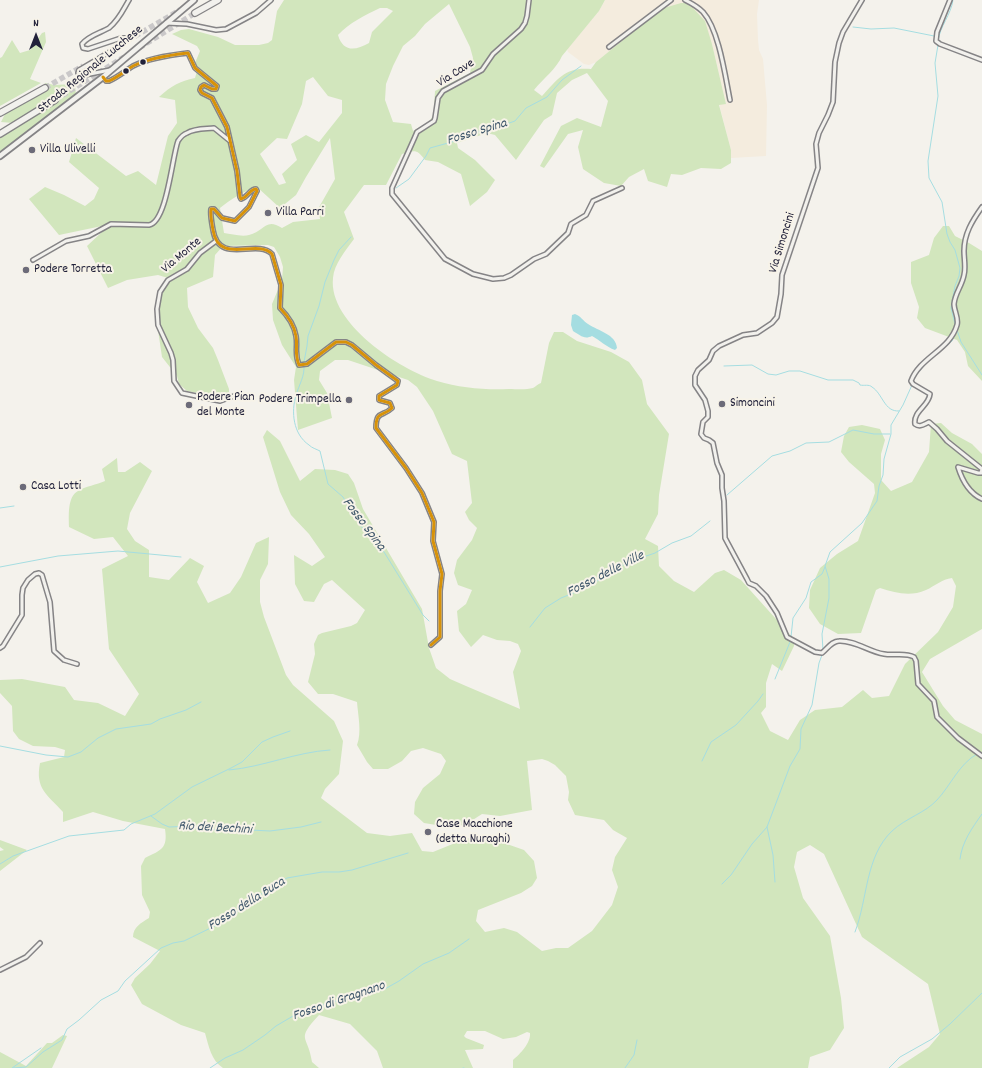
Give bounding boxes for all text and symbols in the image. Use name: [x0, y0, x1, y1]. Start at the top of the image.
north arrow: [16, 16, 56, 56]
text: N: [33, 16, 39, 32]
street label: Strada Regionale Lucchese: [35, 23, 147, 117]
street label: Via Cave: [434, 56, 478, 92]
unlabelled marker: [138, 57, 148, 67]
unlabelled marker: [121, 66, 131, 76]
water label: Fosso Spina: [445, 116, 509, 150]
place label: Villa Ulivelli: [40, 142, 95, 158]
marker: Villa Ulivelli: [27, 145, 37, 155]
place label: Villa Parri: [276, 205, 324, 221]
marker: Villa Parri: [263, 208, 273, 218]
street label: Via Simoncini: [766, 211, 800, 275]
street label: Via Monte: [159, 235, 205, 277]
place label: Podere Torretta: [34, 262, 112, 278]
marker: Podere Torretta: [21, 265, 31, 275]
place label: Podere Pian del Monte: [197, 390, 254, 421]
place label: Podere Trimpella: [259, 392, 341, 408]
marker: Podere Trimpella: [344, 395, 354, 405]
place label: Simoncini: [730, 396, 775, 412]
marker: Simoncini: [717, 399, 727, 409]
marker: Podere Pian del Monte: [184, 400, 194, 410]
place label: Casa Lotti: [31, 479, 81, 495]
marker: Casa Lotti: [18, 482, 28, 492]
water label: Fosso Spina: [338, 495, 388, 555]
water label: Fosso delle Ville: [565, 548, 647, 602]
place label: Case Macchione (detta Nuraghi): [436, 817, 513, 848]
water label: Rio dei Bechini: [178, 819, 252, 839]
marker: Case Macchione (detta Nuraghi): [423, 827, 433, 837]
water label: Fosso della Buca: [205, 875, 289, 935]
water label: Fosso di Gragnano: [291, 978, 387, 1026]

